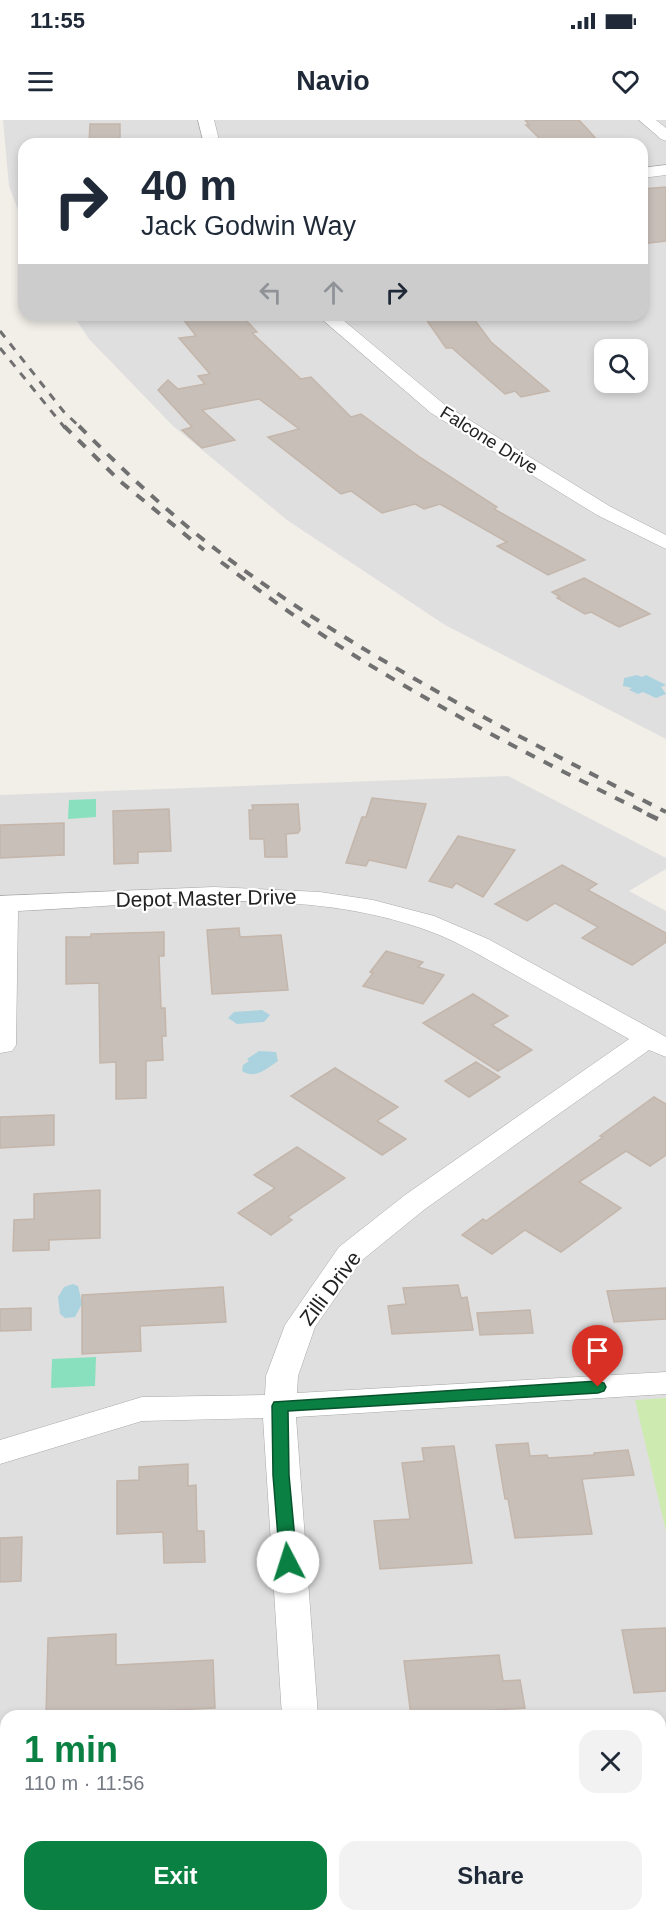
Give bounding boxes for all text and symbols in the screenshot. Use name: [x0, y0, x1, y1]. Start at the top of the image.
text: 11:55: [30, 8, 85, 33]
icon: menu: [24, 65, 57, 98]
icon: heart: [609, 65, 642, 98]
text: Navio: [296, 66, 370, 96]
icon: right: [42, 162, 120, 240]
text: 40 m: [141, 162, 237, 209]
text: Jack Godwin Way: [141, 211, 356, 241]
icon: left: [254, 276, 287, 309]
icon: ahead: [317, 276, 350, 309]
icon: right: [380, 276, 413, 309]
map controls: [594, 339, 648, 393]
button: search: [594, 339, 648, 393]
street label: Falcone Drive: [437, 402, 541, 478]
street label: Depot Master Drive: [115, 885, 297, 911]
street label: Zilli Drive: [295, 1247, 365, 1329]
pin: [572, 1325, 623, 1387]
icon: arrive: [581, 1334, 614, 1367]
position arrow: [256, 1530, 320, 1594]
text: 1 min: [24, 1729, 118, 1770]
button: close: [579, 1730, 642, 1793]
text: 110 m · 11:56: [24, 1772, 144, 1794]
button: Exit: [24, 1841, 327, 1910]
button: Share: [339, 1841, 642, 1910]

